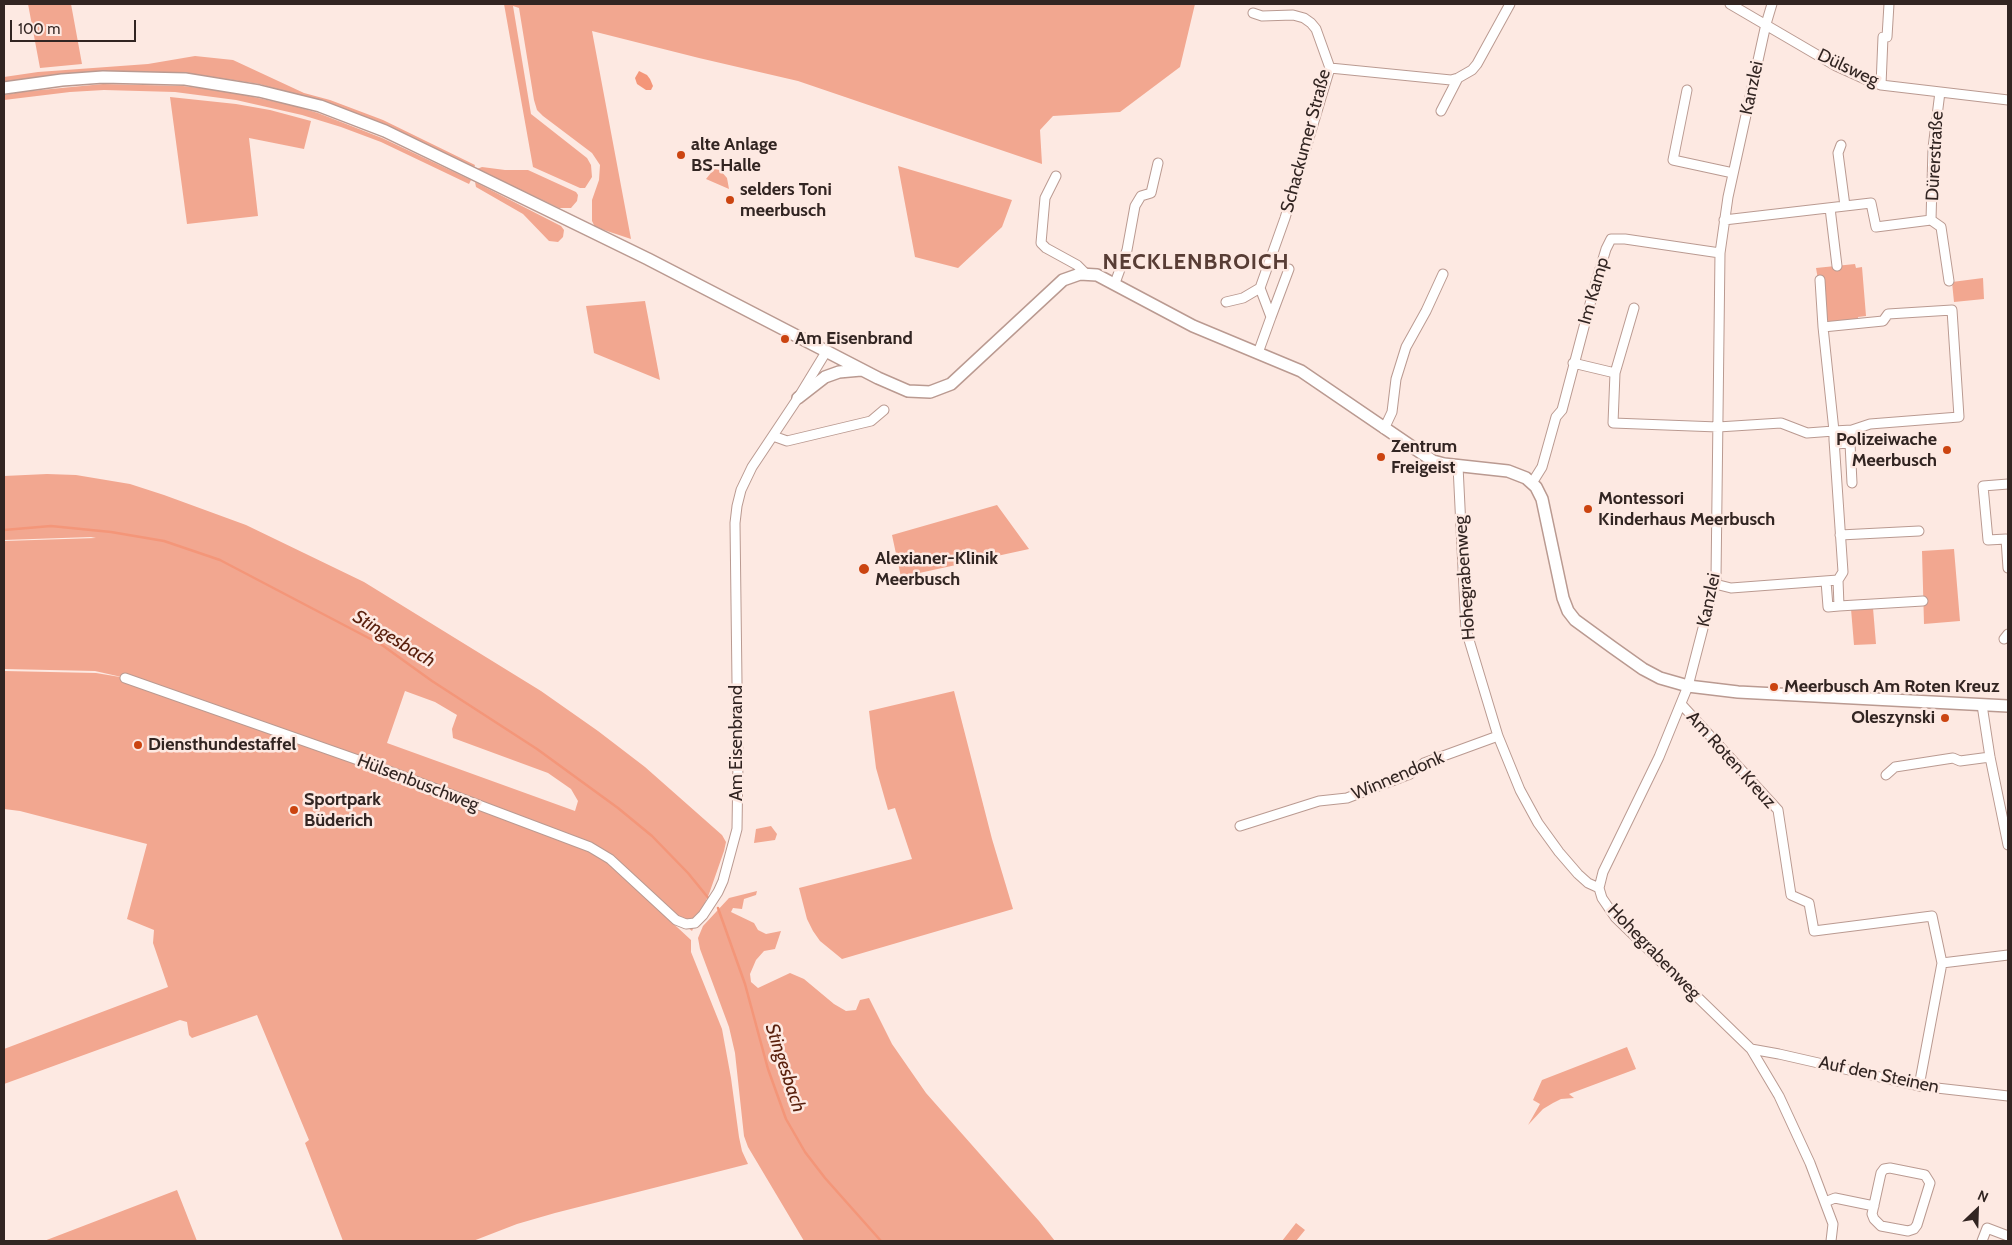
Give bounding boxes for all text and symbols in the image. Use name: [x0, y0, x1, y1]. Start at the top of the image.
scale bar: [12, 10, 139, 42]
text: 100 m: [18, 20, 60, 38]
street label: Dülsweg: [1814, 44, 1882, 92]
street label: Kanzlei: [1736, 59, 1768, 117]
street label: Schackumer Straße: [1276, 67, 1336, 215]
street label: Dürerstraße: [1922, 110, 1948, 202]
place label: alte Anlage BS-Halle: [691, 134, 777, 176]
marker: alte Anlage BS-Halle: [675, 149, 687, 161]
place label: selders Toni meerbusch: [740, 179, 832, 222]
marker: selders Toni meerbusch: [724, 194, 736, 206]
district label: NECKLENBROICH: [1101, 250, 1291, 276]
street label: Im Kamp: [1574, 255, 1614, 327]
place label: Am Eisenbrand: [795, 328, 913, 350]
marker: Am Eisenbrand: [779, 333, 791, 345]
place label: Polizeiwache Meerbusch: [1836, 429, 1937, 472]
place label: Zentrum Freigeist: [1391, 436, 1457, 478]
marker: Polizeiwache Meerbusch: [1941, 444, 1953, 456]
marker: Zentrum Freigeist: [1375, 451, 1387, 463]
place label: Montessori Kinderhaus Meerbusch: [1598, 488, 1775, 530]
marker: Montessori Kinderhaus Meerbusch: [1582, 503, 1594, 515]
street label: Hohegrabenweg: [1450, 515, 1480, 641]
place label: Alexianer-Klinik Meerbusch: [875, 548, 998, 590]
marker: Alexianer-Klinik Meerbusch: [857, 562, 871, 576]
street label: Kanzlei: [1693, 571, 1725, 629]
water label: Stingesbach: [349, 606, 439, 672]
place label: Meerbusch Am Roten Kreuz: [1784, 676, 1999, 698]
marker: Meerbusch Am Roten Kreuz: [1768, 681, 1780, 693]
street label: Am Eisenbrand: [726, 685, 748, 801]
street label: Am Roten Kreuz: [1682, 707, 1780, 813]
place label: Oleszynski: [1851, 707, 1935, 729]
marker: Oleszynski: [1939, 712, 1951, 724]
place label: Diensthundestaffel: [148, 734, 296, 756]
marker: Diensthundestaffel: [132, 739, 144, 751]
street label: Winnendonk: [1349, 747, 1447, 805]
street label: Hülsenbuschweg: [354, 750, 482, 816]
place label: Sportpark Büderich: [304, 789, 381, 832]
marker: Sportpark Büderich: [288, 804, 300, 816]
street label: Hohegrabenweg: [1603, 900, 1705, 1004]
water label: Stingesbach: [760, 1021, 810, 1115]
street label: Auf den Steinen: [1817, 1052, 1941, 1098]
north arrow: [1952, 1185, 2002, 1235]
text: N: [1975, 1186, 1991, 1207]

